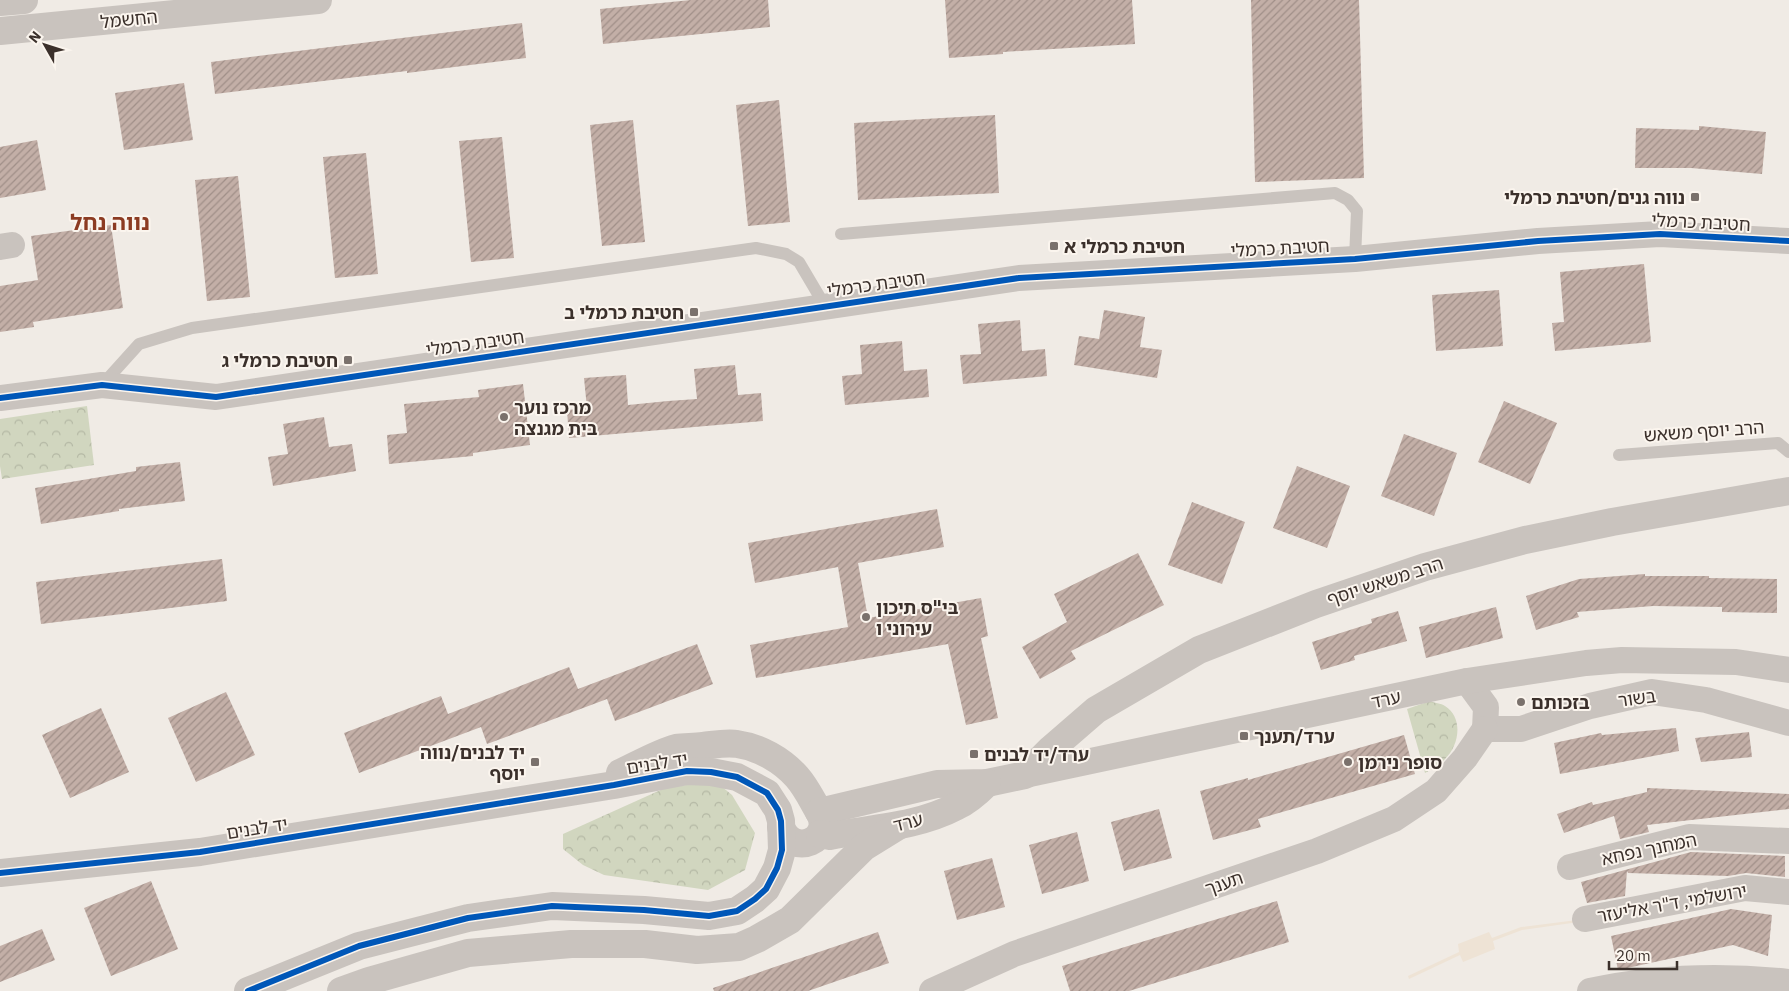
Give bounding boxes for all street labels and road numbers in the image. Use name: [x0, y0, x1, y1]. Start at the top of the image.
street label: החשמל: [99, 5, 159, 33]
street label: חטיבת כרמלי: [1651, 208, 1751, 236]
street label: חטיבת כרמלי: [1230, 234, 1330, 262]
street label: חטיבת כרמלי: [825, 266, 927, 302]
street label: חטיבת כרמלי: [424, 325, 526, 361]
street label: הרב יוסף משאש: [1643, 415, 1765, 447]
street label: הרב משאש יוסף: [1324, 551, 1446, 611]
street label: בשור: [1617, 684, 1657, 712]
street label: ערד: [1369, 685, 1403, 713]
street label: יד לבנים: [625, 747, 689, 779]
street label: ערד: [891, 807, 925, 837]
street label: יד לבנים: [225, 812, 289, 844]
street label: המחנך נפחא: [1599, 828, 1699, 870]
street label: תענך: [1202, 866, 1246, 900]
street label: ירושלמי, ד"ר אליעזר: [1595, 879, 1749, 927]

